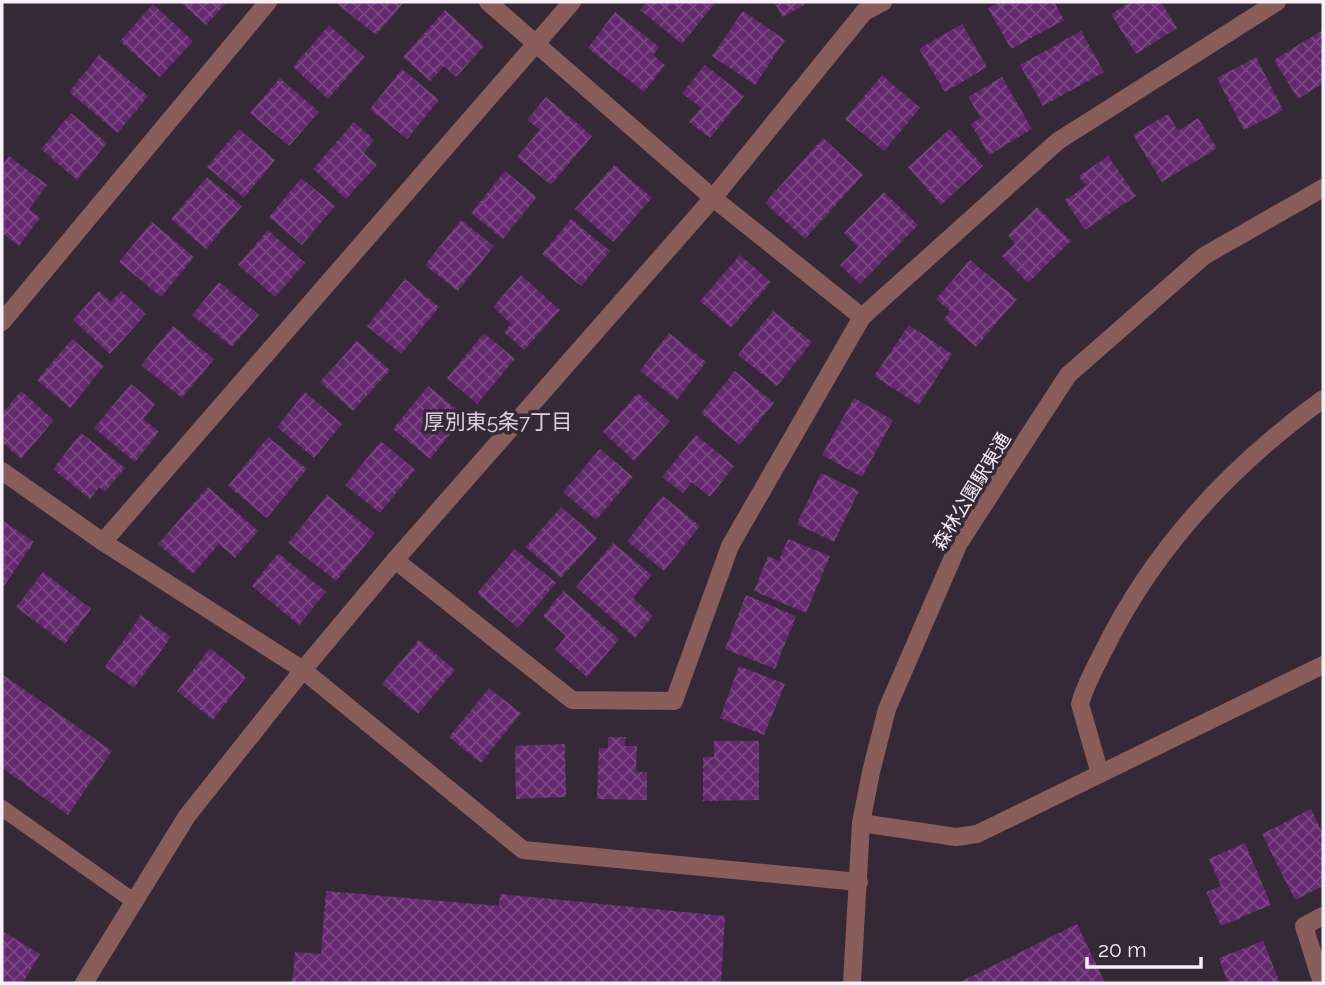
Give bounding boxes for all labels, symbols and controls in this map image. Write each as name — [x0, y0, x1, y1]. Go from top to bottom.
district label: 厚別東5条7丁目 — [424, 409, 572, 434]
street label: 森林公園駅東通 — [927, 428, 1015, 554]
scale bar — [1087, 926, 1201, 970]
text: 20 m — [1098, 937, 1146, 962]

